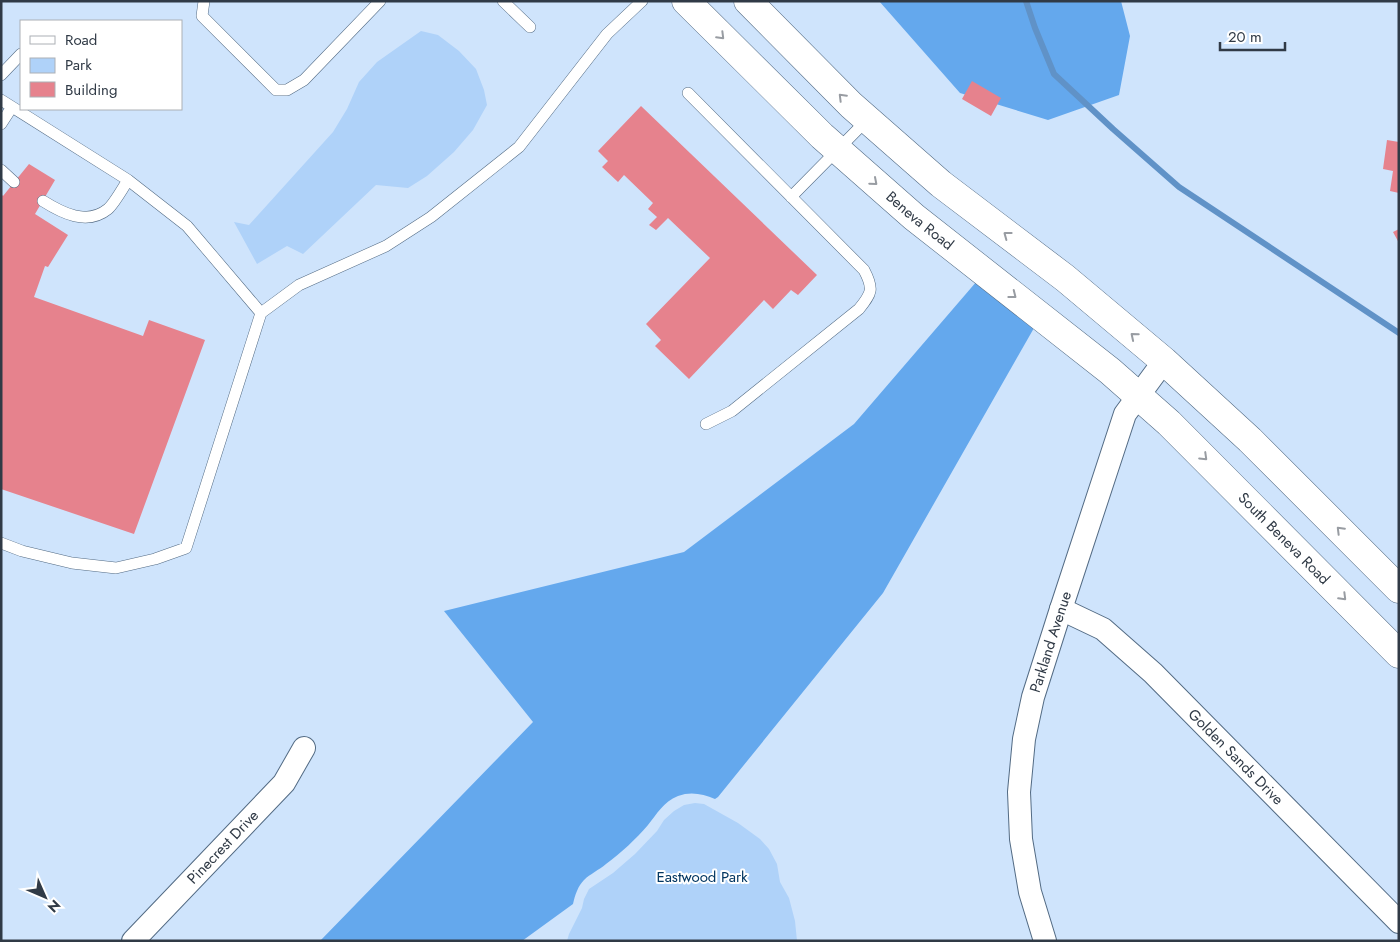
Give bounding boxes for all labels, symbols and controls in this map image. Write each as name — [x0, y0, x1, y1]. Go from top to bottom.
legend — [20, 20, 182, 110]
scale bar — [1220, 20, 1285, 52]
text: 20 m — [1228, 26, 1262, 48]
text: Road — [65, 29, 97, 51]
one-way arrow — [715, 30, 724, 39]
text: Park — [65, 54, 92, 76]
text: Building — [65, 79, 117, 101]
one-way arrow — [839, 94, 848, 103]
one-way arrow — [868, 176, 877, 184]
street label: Beneva Road — [881, 186, 958, 255]
one-way arrow — [1004, 232, 1013, 240]
one-way arrow — [1008, 290, 1017, 299]
one-way arrow — [1131, 333, 1140, 342]
one-way arrow — [1198, 451, 1207, 460]
street label: South Beneva Road — [1233, 487, 1335, 590]
one-way arrow — [1336, 527, 1345, 536]
street label: Parkland Avenue — [1024, 588, 1077, 695]
one-way arrow — [1337, 592, 1346, 601]
street label: Golden Sands Drive — [1183, 704, 1289, 810]
street label: Pinecrest Drive — [182, 805, 264, 889]
park label: Eastwood Park — [656, 866, 748, 888]
north arrow — [20, 872, 70, 922]
text: N — [43, 895, 65, 917]

